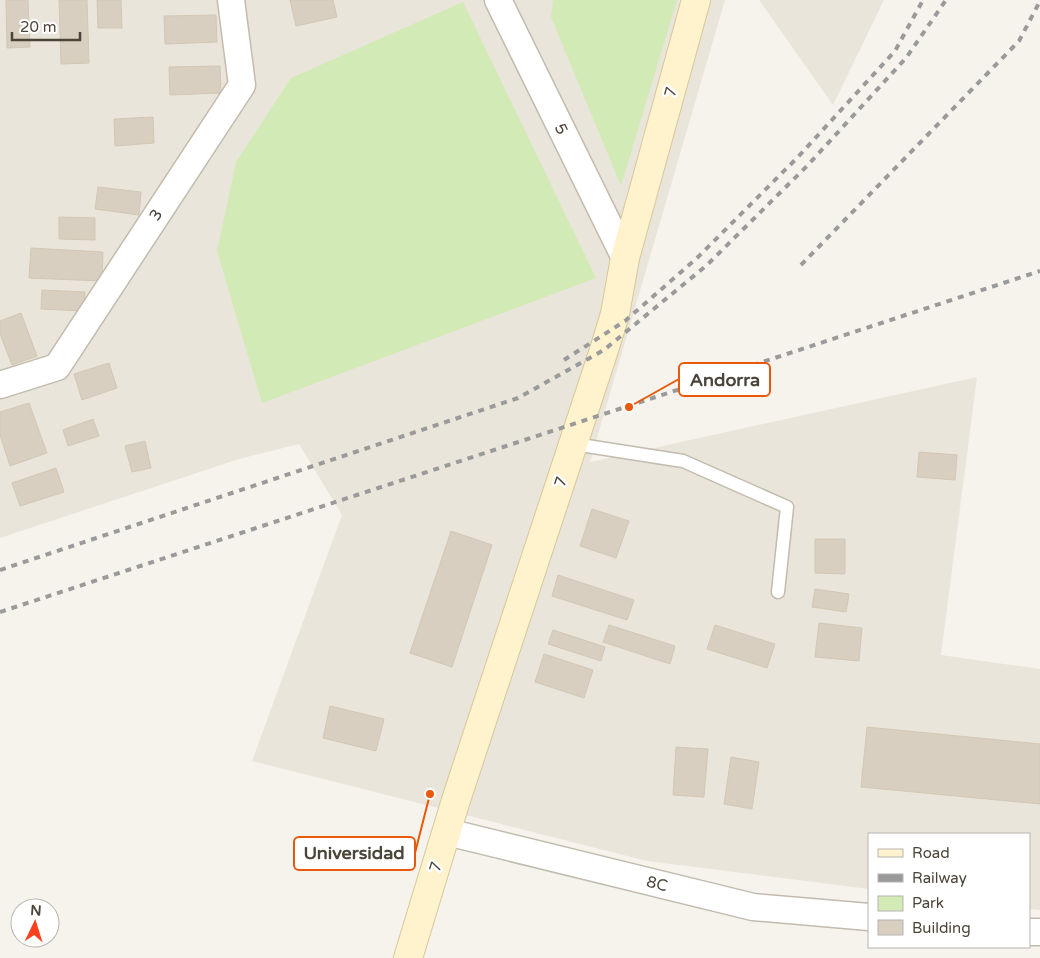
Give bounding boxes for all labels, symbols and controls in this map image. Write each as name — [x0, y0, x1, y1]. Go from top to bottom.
scale bar — [12, 10, 80, 42]
text: 20 m — [20, 18, 57, 36]
street label: 7 — [660, 85, 682, 99]
street label: 5 — [550, 120, 572, 138]
street label: 3 — [145, 205, 167, 225]
callout: Andorra — [679, 363, 770, 396]
text: Andorra — [690, 369, 760, 391]
street label: 7 — [550, 474, 572, 490]
legend — [868, 833, 1030, 948]
callout: Universidad — [294, 837, 415, 870]
text: Universidad — [303, 842, 405, 864]
text: Road — [912, 844, 950, 862]
street label: 7 — [425, 859, 447, 875]
text: Railway — [912, 869, 967, 887]
street label: 8C — [644, 872, 670, 896]
text: Park — [912, 894, 944, 912]
north arrow — [10, 898, 60, 948]
text: N — [30, 902, 42, 919]
text: Building — [912, 919, 971, 937]

